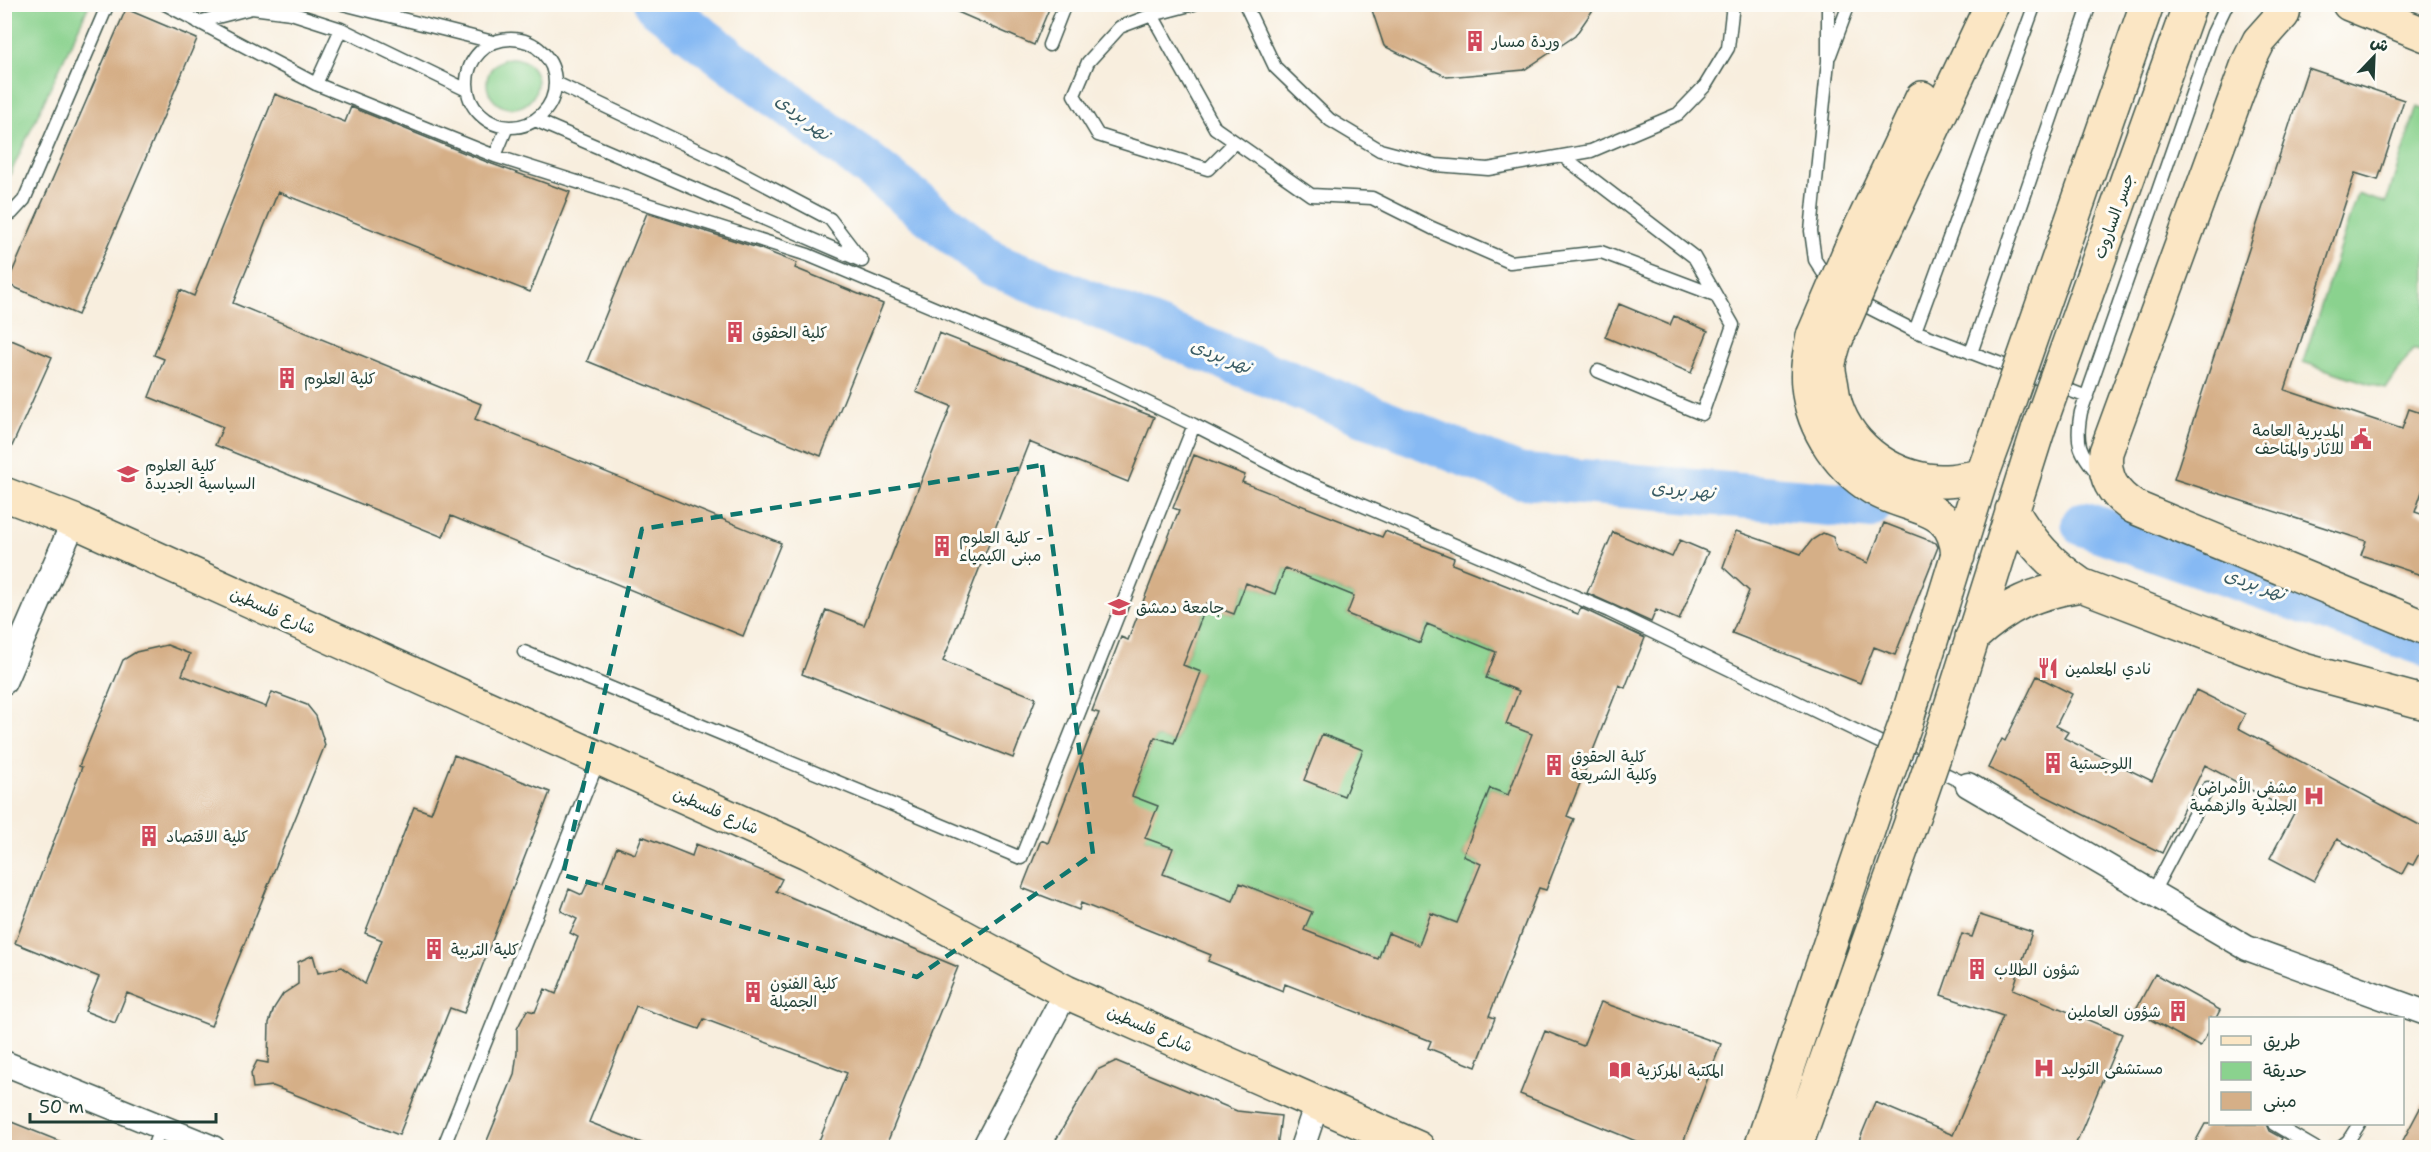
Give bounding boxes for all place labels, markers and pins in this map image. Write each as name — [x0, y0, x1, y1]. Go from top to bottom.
building icon: وردة مسار — [1463, 29, 1487, 53]
place label: وردة مسار — [1490, 31, 1560, 52]
building icon: كلية الحقوق — [723, 320, 747, 344]
place label: كلية الحقوق — [752, 322, 827, 343]
building icon: كلية العلوم — [275, 366, 299, 390]
place label: كلية العلوم — [304, 368, 376, 391]
place label: المديرية العامة للاثار والمتاحف — [2253, 420, 2344, 459]
public building icon: المديرية العامة للاثار والمتاحف — [2349, 427, 2373, 451]
place label: كلية العلوم السياسية الجديدة — [145, 455, 255, 494]
school or university icon: كلية العلوم السياسية الجديدة — [116, 462, 140, 486]
place label: كلية العلوم - مبنى الكيمياء — [959, 527, 1044, 566]
building icon: كلية العلوم - مبنى الكيمياء — [930, 534, 954, 558]
school or university icon: جامعة دمشق — [1107, 595, 1131, 619]
place label: جامعة دمشق — [1136, 597, 1224, 618]
restaurant icon: نادي المعلمين — [2036, 656, 2060, 680]
place label: نادي المعلمين — [2065, 658, 2151, 680]
place label: كلية الحقوق وكلية الشريعة — [1571, 746, 1657, 785]
building icon: اللوجستية — [2041, 751, 2065, 775]
building icon: كلية الحقوق وكلية الشريعة — [1542, 753, 1566, 777]
place label: اللوجستية — [2070, 753, 2132, 774]
place label: مشفى الأمراض الجلدية والزهمية — [2190, 777, 2297, 816]
hospital icon: مشفى الأمراض الجلدية والزهمية — [2302, 784, 2326, 808]
building icon: كلية الاقتصاد — [137, 824, 161, 848]
place label: كلية الاقتصاد — [166, 826, 249, 847]
building icon: كلية التربية — [422, 937, 446, 961]
place label: كلية التربية — [451, 939, 519, 960]
building icon: شؤون الطلاب — [1965, 957, 1989, 981]
place label: شؤون الطلاب — [1994, 959, 2080, 980]
place label: كلية الفنون الجميلة — [770, 973, 839, 1012]
building icon: كلية الفنون الجميلة — [741, 980, 765, 1004]
building icon: شؤون العاملين — [2166, 999, 2190, 1023]
place label: شؤون العاملين — [2067, 1001, 2161, 1022]
hospital icon: مستشفى التوليد — [2032, 1056, 2056, 1080]
library icon: المكتبة المركزية — [1608, 1058, 1632, 1082]
place label: مستشفى التوليد — [2061, 1058, 2163, 1079]
place label: المكتبة المركزية — [1637, 1060, 1724, 1081]

